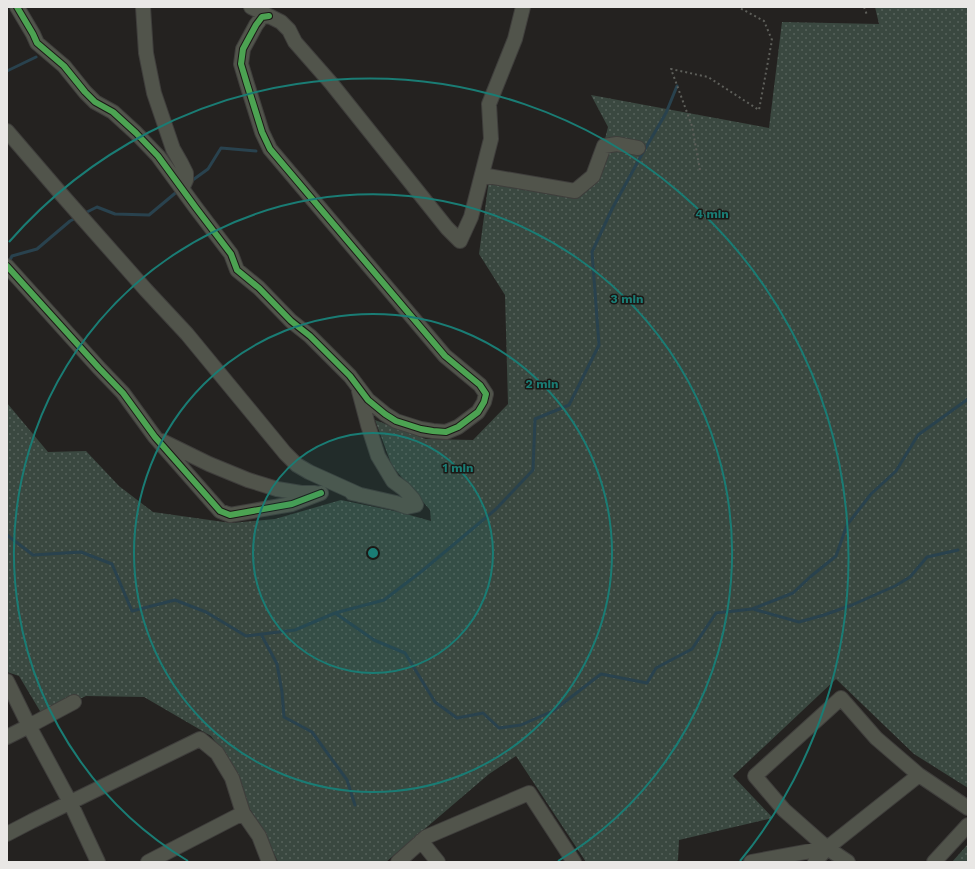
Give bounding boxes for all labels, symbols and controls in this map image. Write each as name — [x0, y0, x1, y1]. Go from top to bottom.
text: 4 min — [695, 207, 729, 221]
text: 3 min — [611, 292, 643, 306]
text: 2 min — [526, 377, 558, 391]
text: 1 min — [443, 461, 473, 475]
centre of rings — [366, 546, 380, 560]

